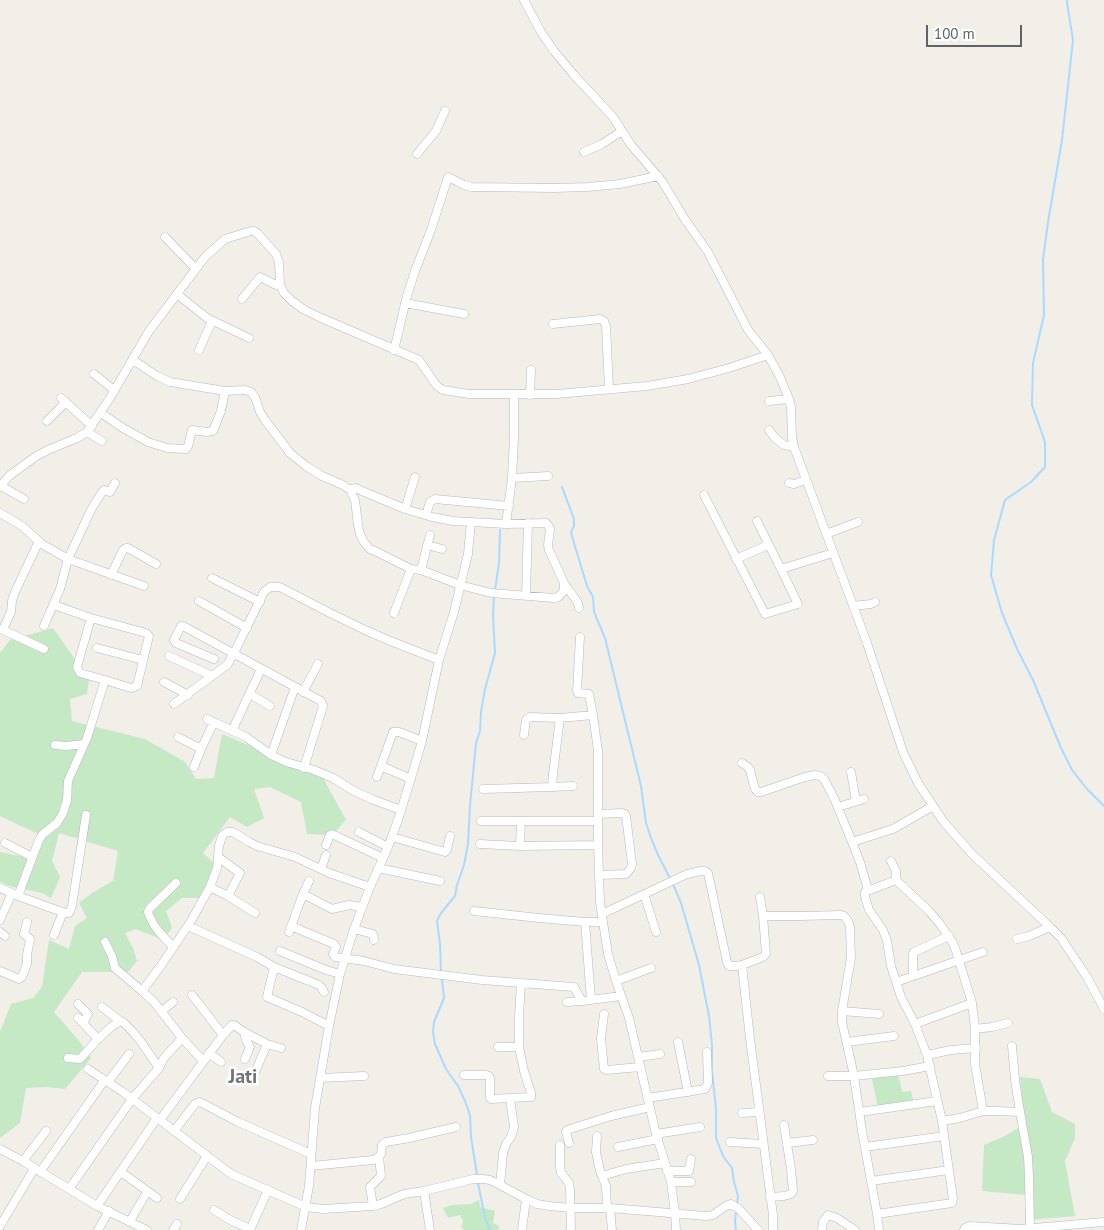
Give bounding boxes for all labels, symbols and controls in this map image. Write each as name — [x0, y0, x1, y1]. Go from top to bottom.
scale bar — [929, 15, 1025, 47]
text: 100 m — [934, 24, 975, 43]
district label: Jati — [229, 1065, 257, 1089]

